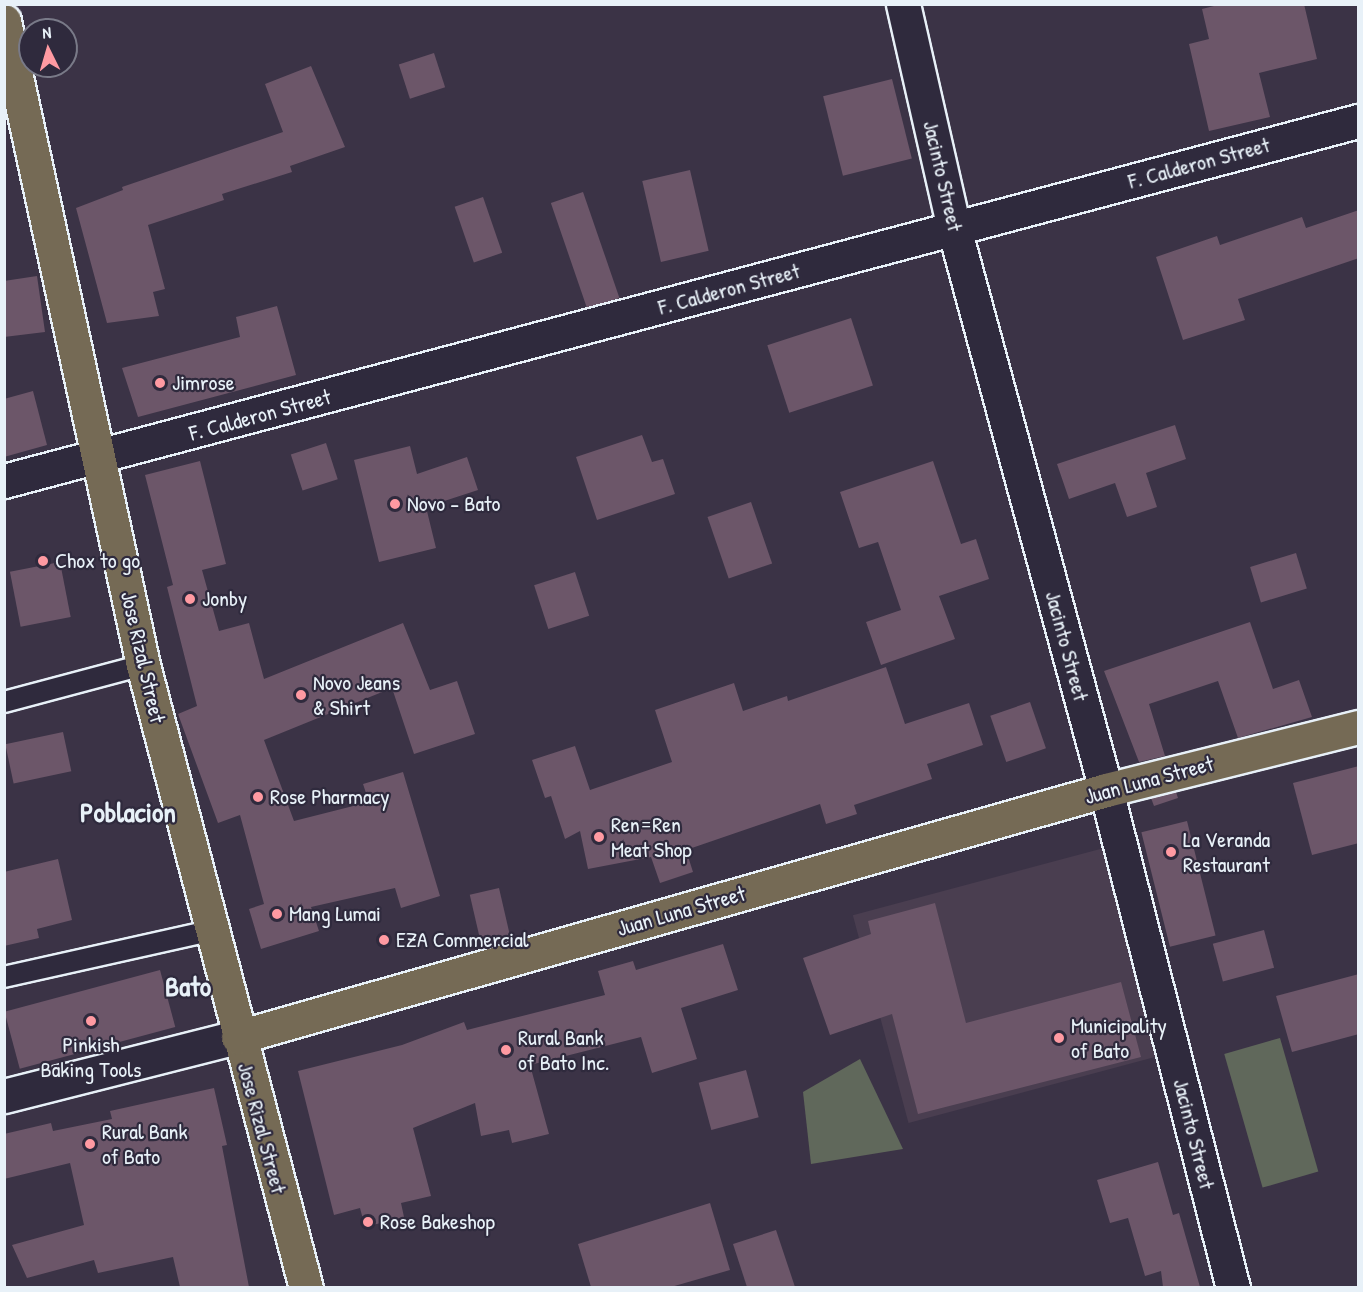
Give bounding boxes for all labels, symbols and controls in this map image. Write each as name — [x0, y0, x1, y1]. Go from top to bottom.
north arrow — [18, 18, 78, 78]
text: N — [41, 21, 52, 43]
street label: Jacinto Street — [917, 118, 969, 234]
street label: F. Calderon Street — [1125, 131, 1273, 195]
street label: F. Calderon Street — [655, 257, 803, 321]
place label: Jimrose — [172, 370, 235, 396]
marker: Jimrose — [153, 376, 167, 390]
street label: F. Calderon Street — [186, 383, 334, 447]
place label: Novo - Bato — [407, 491, 500, 517]
marker: Novo - Bato — [388, 497, 402, 511]
place label: Chox to go — [55, 548, 140, 574]
marker: Chox to go — [36, 554, 50, 568]
place label: Jonby — [202, 586, 247, 612]
street label: Jacinto Street — [1040, 588, 1094, 704]
street label: Jose Rizal Street — [115, 589, 171, 725]
marker: Jonby — [183, 592, 197, 606]
place label: Novo Jeans & Shirt — [313, 669, 400, 720]
marker: Novo Jeans & Shirt — [294, 688, 308, 702]
street label: Juan Luna Street — [1082, 750, 1216, 810]
place label: Rose Pharmacy — [270, 784, 389, 810]
marker: Rose Pharmacy — [251, 790, 265, 804]
district label: Poblacion — [80, 795, 176, 829]
place label: Ren=Ren Meat Shop — [611, 811, 692, 862]
place label: La Veranda Restaurant — [1183, 826, 1270, 878]
marker: Ren=Ren Meat Shop — [592, 830, 606, 844]
marker: La Veranda Restaurant — [1164, 845, 1178, 859]
street label: Juan Luna Street — [614, 880, 748, 942]
place label: Mang Lumai — [289, 901, 381, 927]
marker: Mang Lumai — [270, 907, 284, 921]
place label: EZA Commercial — [396, 927, 529, 953]
marker: EZA Commercial — [377, 933, 391, 947]
district label: Bato — [165, 969, 211, 1003]
place label: Municipality of Bato — [1071, 1012, 1167, 1064]
marker: Pinkish Baking Tools — [84, 1014, 98, 1028]
place label: Rural Bank of Bato Inc. — [518, 1024, 609, 1076]
place label: Pinkish Baking Tools — [41, 1031, 141, 1082]
marker: Municipality of Bato — [1052, 1031, 1066, 1045]
marker: Rural Bank of Bato Inc. — [499, 1043, 513, 1057]
street label: Jose Rizal Street — [232, 1060, 292, 1196]
street label: Jacinto Street — [1168, 1076, 1220, 1192]
place label: Rural Bank of Bato — [102, 1118, 188, 1170]
marker: Rural Bank of Bato — [83, 1137, 97, 1151]
place label: Rose Bakeshop — [380, 1209, 495, 1235]
marker: Rose Bakeshop — [361, 1215, 375, 1229]

